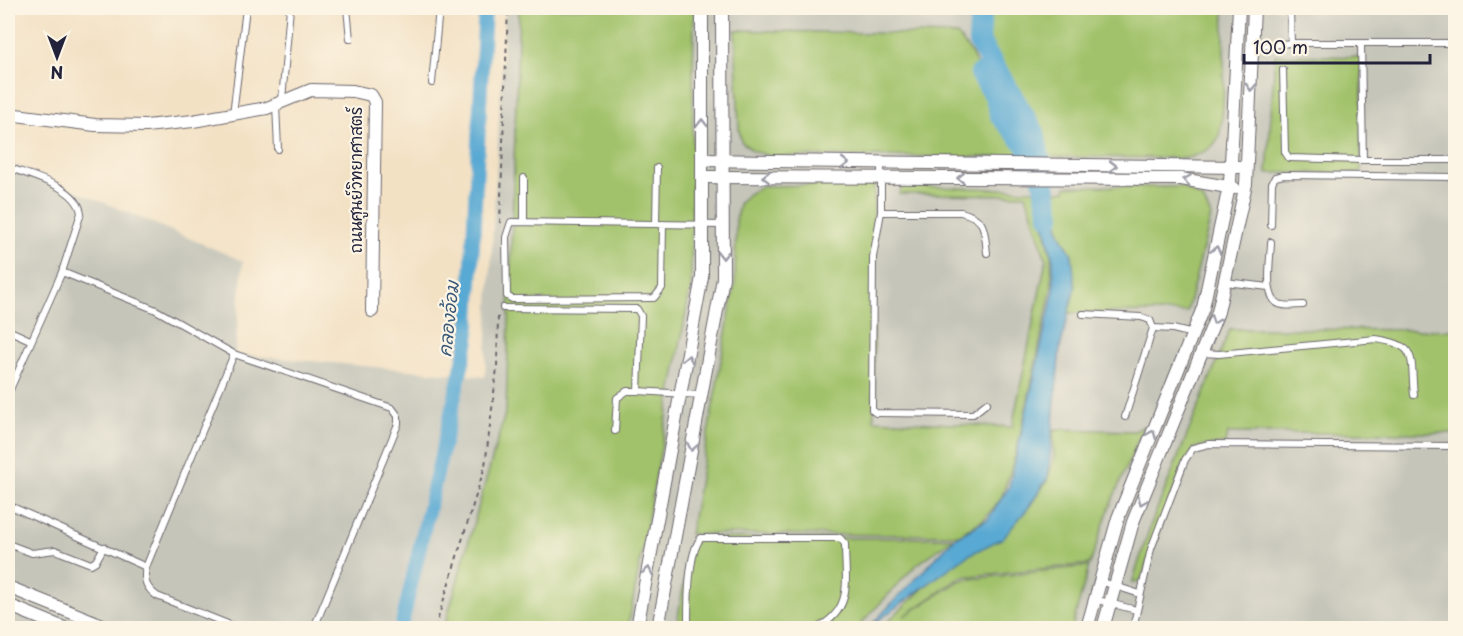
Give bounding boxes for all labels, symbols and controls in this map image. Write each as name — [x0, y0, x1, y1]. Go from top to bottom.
north arrow — [27, 27, 87, 87]
scale bar — [1244, 27, 1430, 65]
text: 100 m — [1253, 33, 1308, 60]
text: N — [51, 61, 63, 85]
one-way arrow — [1244, 82, 1257, 91]
street label: ถนนศูนย์วิทยาศาสตร์ — [343, 106, 369, 253]
one-way arrow — [696, 118, 708, 127]
one-way arrow — [840, 157, 849, 169]
one-way arrow — [1108, 160, 1117, 172]
one-way arrow — [761, 171, 770, 183]
one-way arrow — [956, 172, 965, 184]
one-way arrow — [1182, 175, 1191, 187]
one-way arrow — [1208, 246, 1221, 256]
one-way arrow — [717, 250, 729, 259]
water label: คลองอ้อม — [430, 278, 465, 358]
one-way arrow — [1210, 314, 1222, 325]
one-way arrow — [681, 354, 694, 364]
one-way arrow — [1145, 429, 1157, 440]
one-way arrow — [686, 442, 699, 452]
one-way arrow — [1137, 495, 1149, 506]
one-way arrow — [641, 566, 654, 576]

